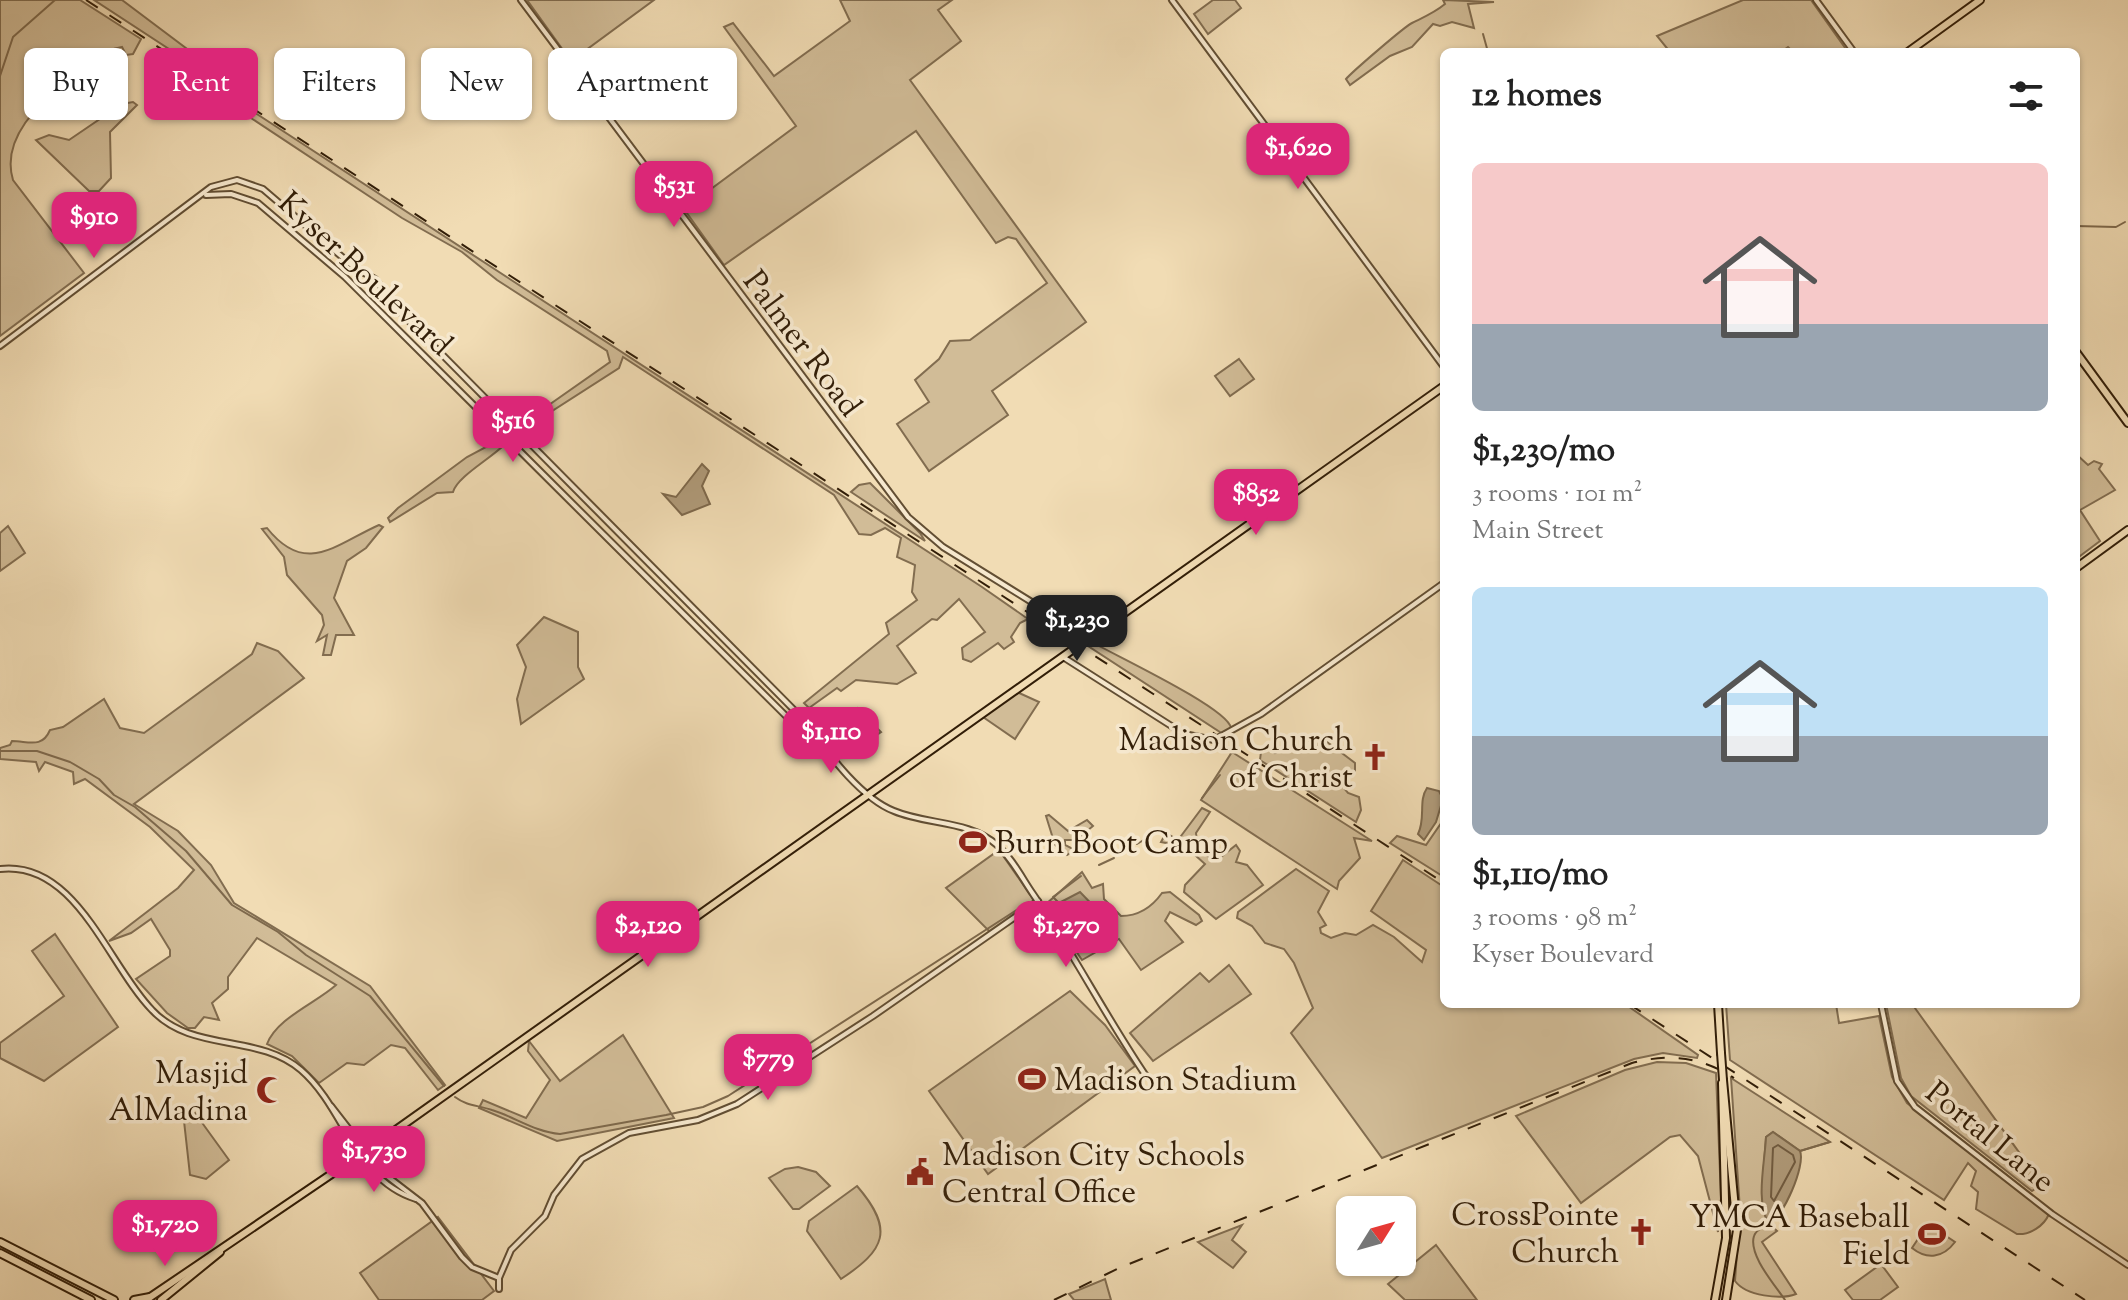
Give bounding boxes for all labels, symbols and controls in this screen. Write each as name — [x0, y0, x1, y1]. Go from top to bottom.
chip: Buy — [24, 48, 128, 120]
chip: Rent — [144, 48, 258, 120]
chip: Filters — [274, 48, 405, 120]
chip: New — [421, 48, 532, 120]
chip: Apartment — [548, 48, 737, 120]
text: 12 homes — [1472, 72, 1602, 121]
icon: filters — [2004, 74, 2048, 118]
pin: $1,620 — [1233, 123, 1363, 191]
text: $1,620 — [1264, 130, 1332, 167]
pin: $531 — [627, 161, 721, 229]
text: $531 — [653, 168, 695, 205]
street label: Kyser Boulevard — [266, 182, 462, 368]
pin: $910 — [47, 192, 141, 260]
text: $910 — [70, 199, 118, 236]
icon: home — [1688, 215, 1832, 359]
street label: Palmer Road — [730, 262, 871, 428]
pin: $516 — [466, 396, 560, 464]
text: $516 — [491, 403, 535, 440]
text: $1,230/mo — [1472, 427, 1615, 476]
pin: $852 — [1209, 469, 1303, 537]
text: $852 — [1232, 476, 1280, 513]
text: 3 rooms · 101 m² — [1472, 476, 1642, 513]
text: Main Street — [1472, 513, 1603, 550]
pin: $1,230 — [1012, 595, 1142, 663]
text: $1,230 — [1044, 602, 1110, 639]
icon: home — [1688, 639, 1832, 783]
pin: $1,110 — [766, 707, 896, 775]
text: $1,110 — [801, 714, 861, 751]
place label: Madison Church of Christ — [1119, 719, 1353, 802]
church icon: Madison Church of Christ — [1360, 742, 1390, 772]
place label: Burn Boot Camp — [995, 822, 1228, 868]
sports icon: Burn Boot Camp — [958, 827, 988, 857]
text: $1,110/mo — [1472, 851, 1608, 900]
text: 3 rooms · 98 m² — [1472, 900, 1637, 937]
pin: $2,120 — [583, 901, 713, 969]
pin: $1,270 — [1001, 901, 1131, 969]
text: $2,120 — [614, 908, 682, 945]
text: $1,270 — [1032, 908, 1100, 945]
text: Kyser Boulevard — [1472, 937, 1654, 974]
pin: $779 — [721, 1034, 815, 1102]
text: $779 — [742, 1041, 794, 1078]
place label: Masjid AlMadina — [109, 1052, 248, 1135]
place label: Madison Stadium — [1054, 1059, 1297, 1105]
sports icon: Madison Stadium — [1017, 1064, 1047, 1094]
street label: Portal Lane — [1914, 1072, 2064, 1205]
mosque icon: Masjid AlMadina — [255, 1075, 285, 1105]
pin: $1,730 — [309, 1126, 439, 1194]
text: $1,730 — [341, 1133, 407, 1170]
place label: Madison City Schools Central Office — [942, 1134, 1245, 1217]
public building icon: Madison City Schools Central Office — [905, 1157, 935, 1187]
place label: CrossPointe Church — [1451, 1194, 1619, 1277]
north arrow — [1336, 1196, 1416, 1276]
map controls — [1336, 1196, 1416, 1276]
place label: YMCA Baseball Field — [1689, 1196, 1910, 1279]
pin: $1,720 — [100, 1200, 230, 1268]
text: $1,720 — [131, 1207, 199, 1244]
church icon: CrossPointe Church — [1626, 1217, 1656, 1247]
sports icon: YMCA Baseball Field — [1917, 1219, 1947, 1249]

